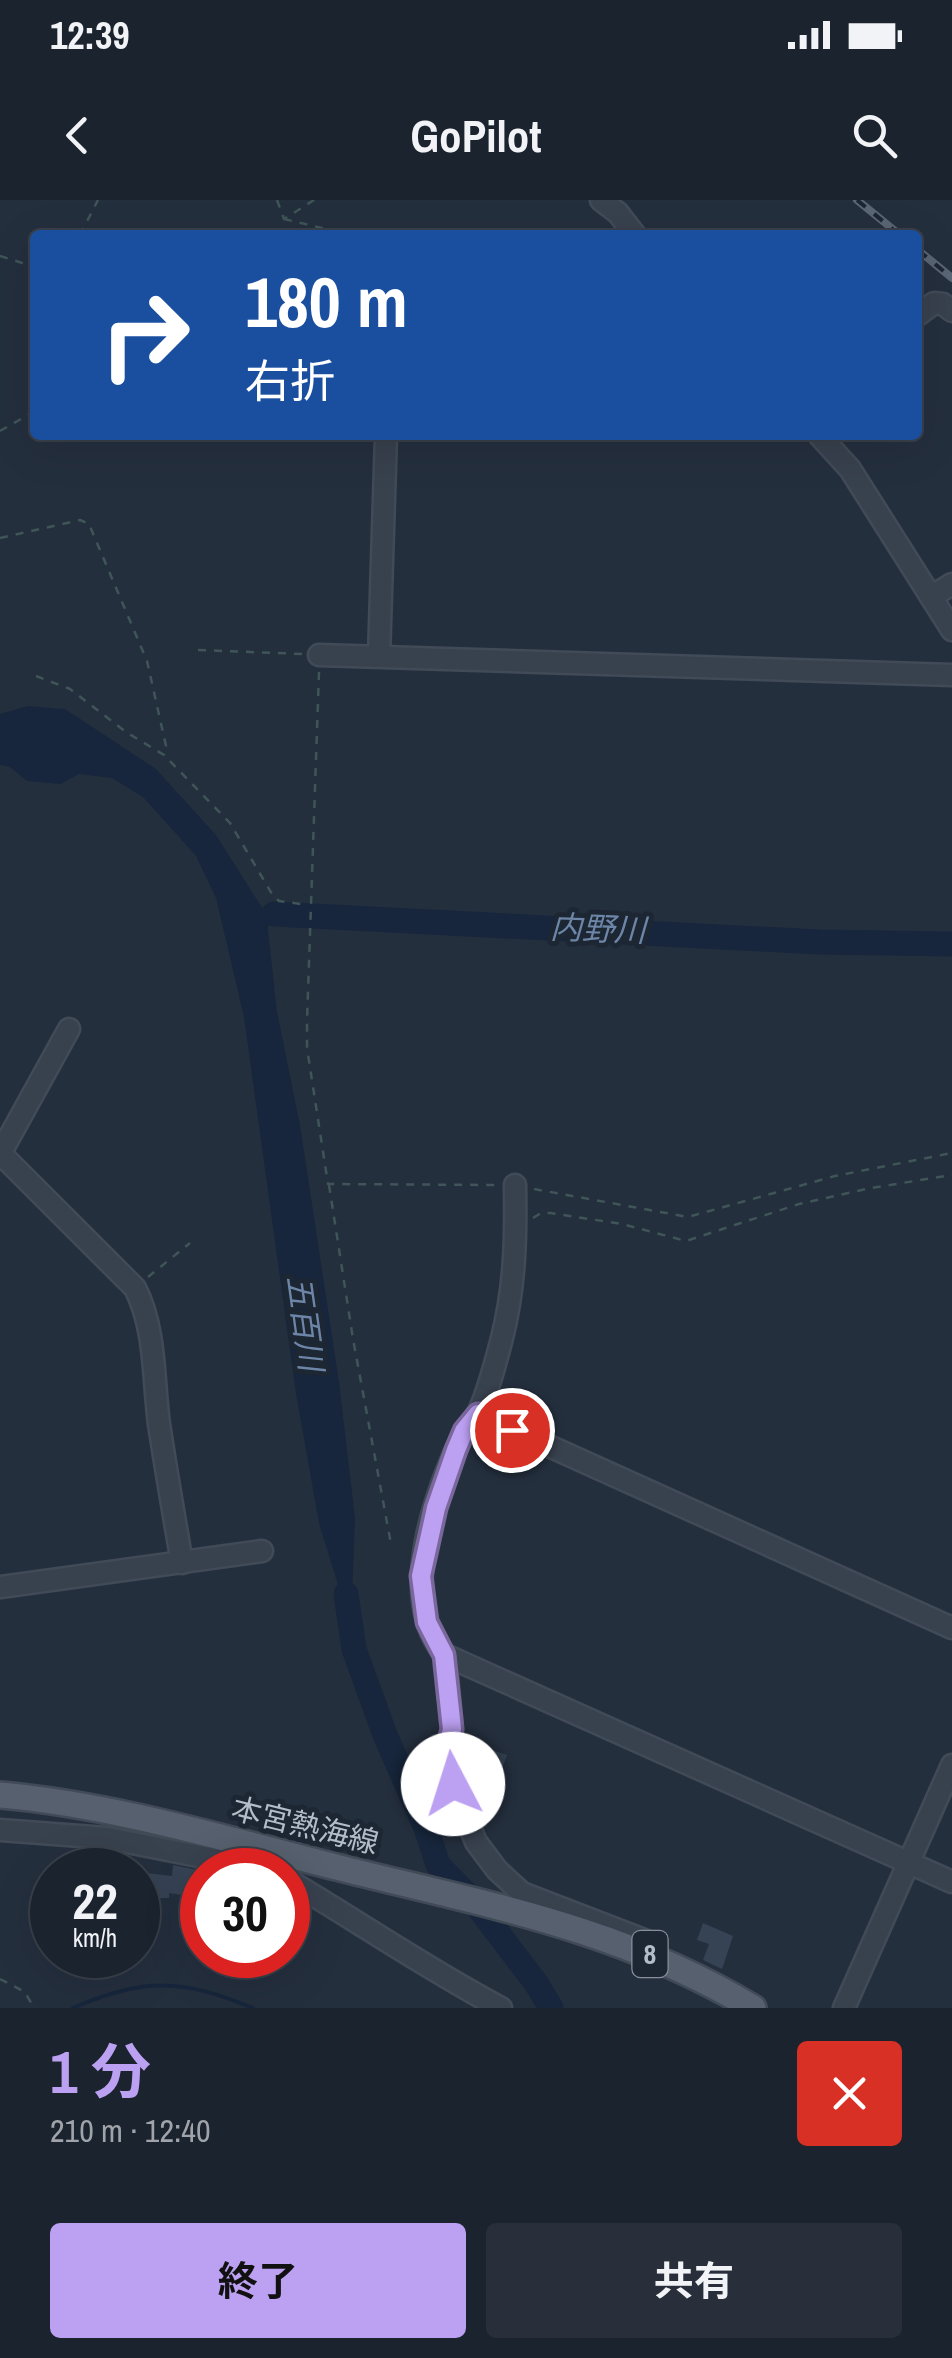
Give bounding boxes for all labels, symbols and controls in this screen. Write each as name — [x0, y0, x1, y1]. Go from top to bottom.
text: 12:39 — [50, 10, 130, 61]
text: GoPilot — [410, 105, 542, 166]
icon: back — [50, 108, 105, 163]
icon: search — [847, 108, 902, 163]
text: 180 m — [245, 255, 408, 349]
icon: right — [80, 270, 210, 400]
text: 右折 — [245, 350, 335, 411]
water label: 内野川 — [549, 905, 650, 952]
water label: 五百川 — [278, 1272, 334, 1376]
pin — [470, 1388, 555, 1473]
icon: arrive — [485, 1403, 540, 1458]
position arrow — [401, 1732, 505, 1836]
street label: 本宮熱海線 — [228, 1787, 383, 1863]
speed limit sign: 30 — [180, 1848, 310, 1978]
text: 22 — [72, 1867, 118, 1935]
text: km/h — [73, 1921, 117, 1955]
road number: 8 — [632, 1931, 668, 1977]
text: 1 分 — [50, 2031, 151, 2112]
button: close — [797, 2041, 902, 2146]
text: 210 m · 12:40 — [50, 2109, 210, 2152]
button: 終了 — [50, 2223, 466, 2338]
button: 共有 — [486, 2223, 902, 2338]

